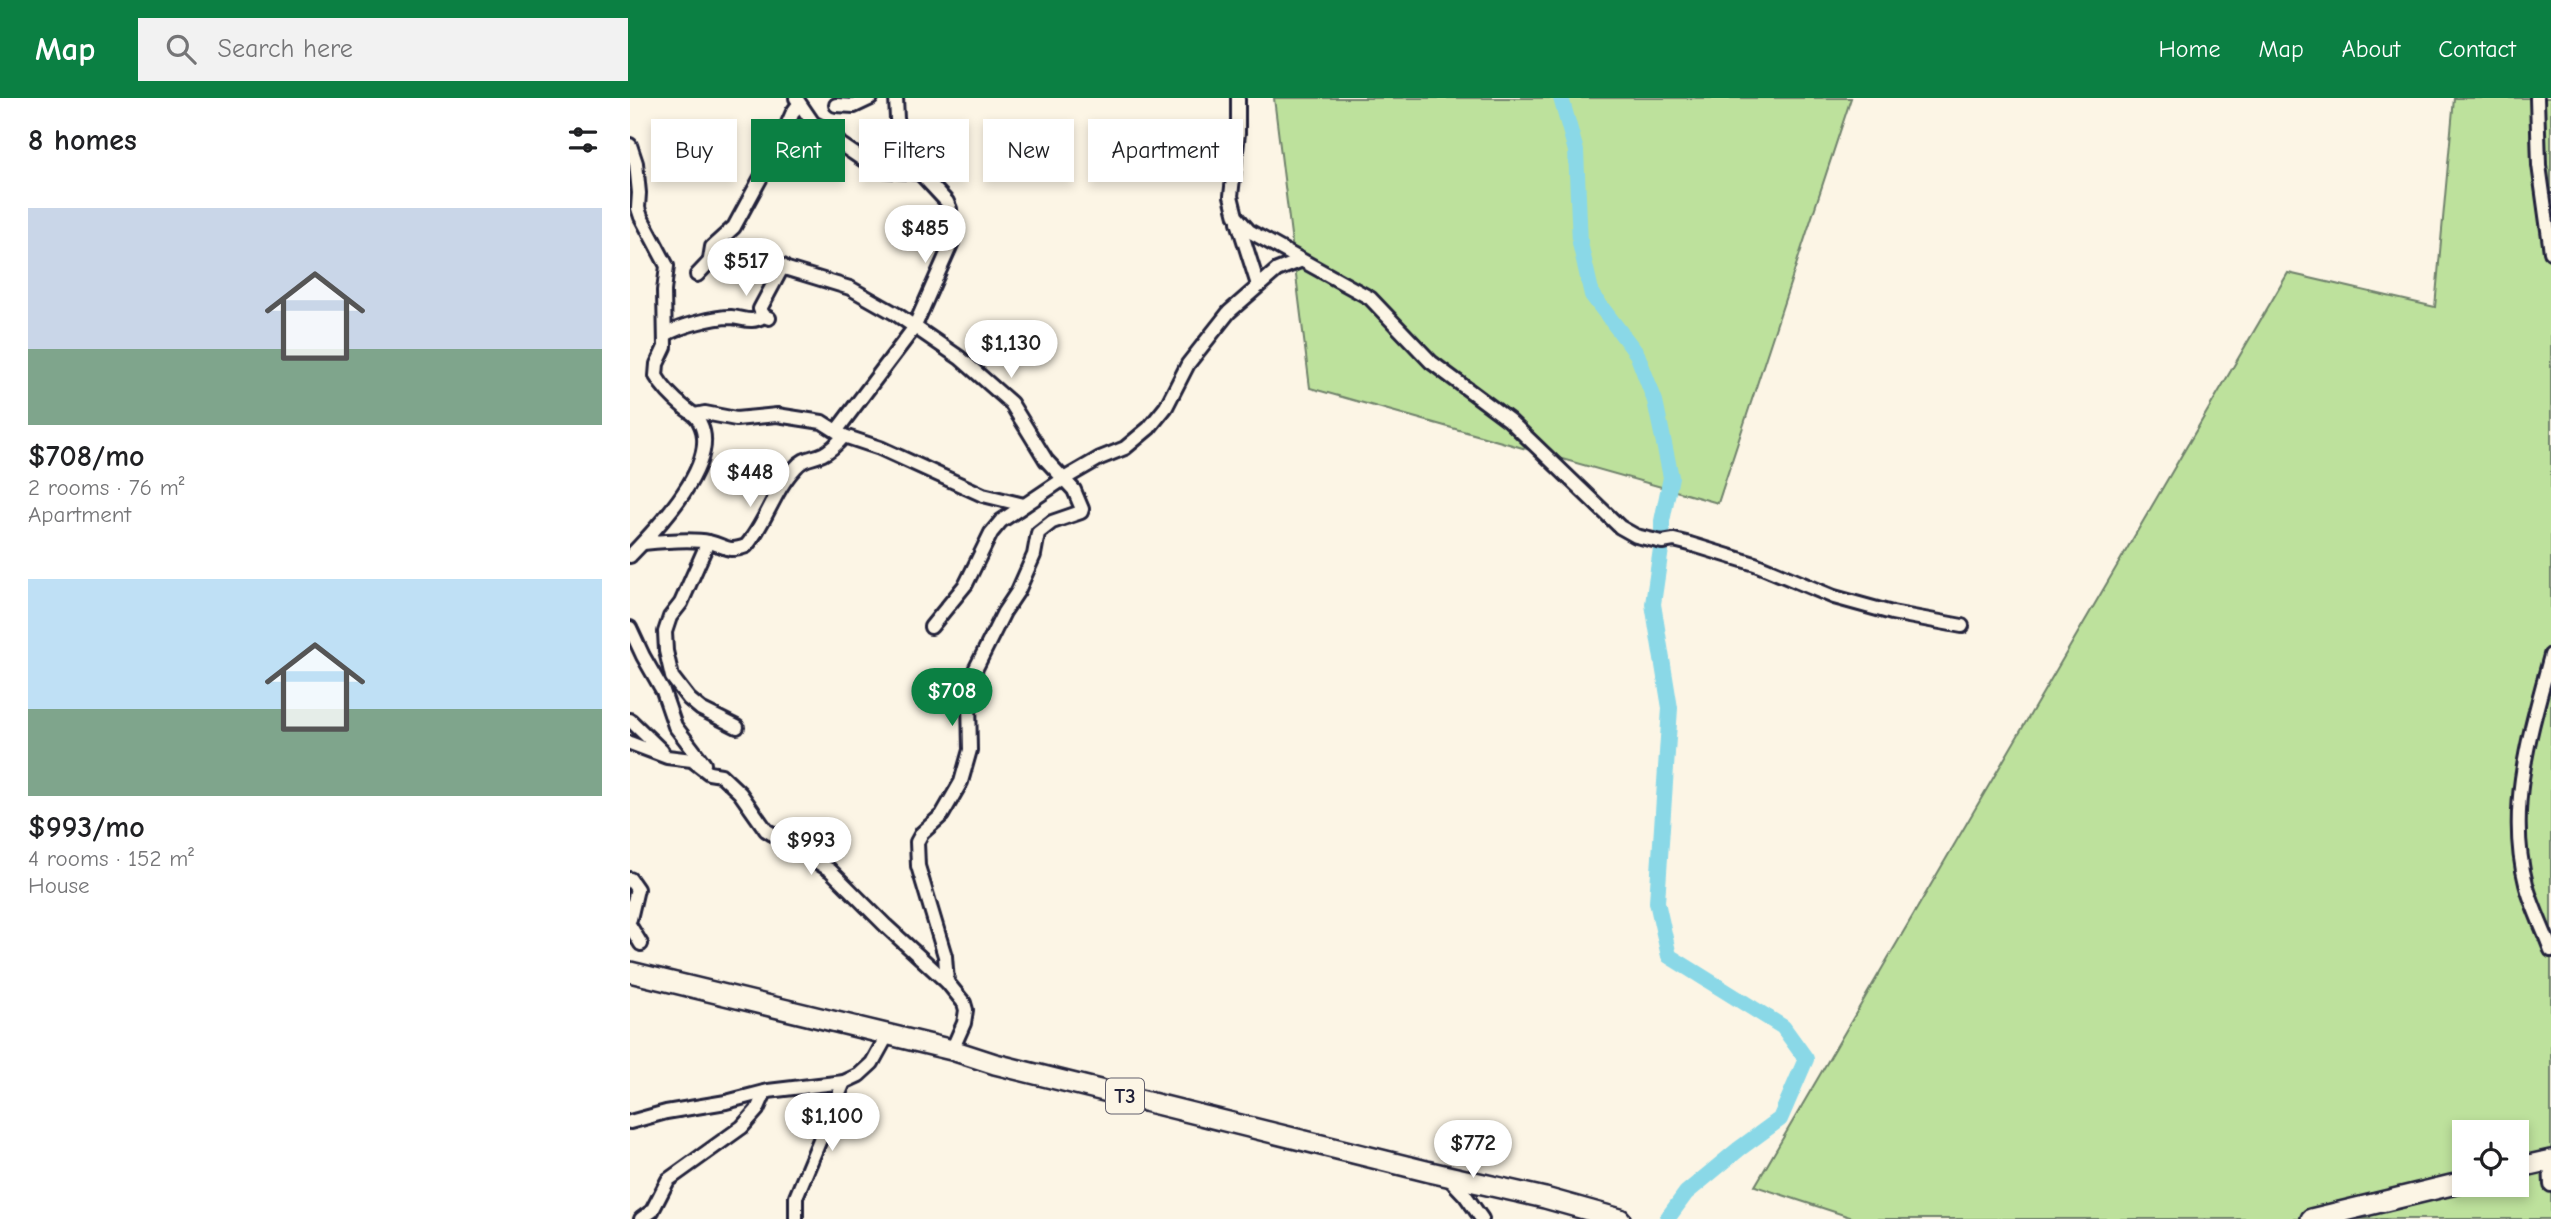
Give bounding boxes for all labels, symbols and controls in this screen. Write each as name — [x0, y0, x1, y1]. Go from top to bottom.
search box — [138, 18, 628, 81]
text: Map — [35, 30, 96, 68]
icon: search — [162, 30, 200, 68]
text: Search here — [218, 34, 353, 64]
text: Home — [2159, 35, 2220, 63]
text: Map — [2258, 35, 2304, 63]
text: About — [2342, 35, 2400, 63]
text: Contact — [2438, 35, 2516, 63]
chip: Buy — [651, 119, 737, 182]
chip: Rent — [751, 119, 845, 182]
chip: Filters — [859, 119, 969, 182]
chip: New — [983, 119, 1074, 182]
chip: Apartment — [1088, 119, 1243, 182]
icon: filters — [564, 121, 602, 159]
text: 8 homes — [28, 123, 137, 158]
pin: $485 — [884, 206, 966, 265]
text: $485 — [901, 214, 949, 241]
pin: $517 — [705, 238, 787, 298]
text: $517 — [723, 247, 769, 274]
icon: home — [252, 253, 378, 379]
pin: $1,130 — [954, 320, 1068, 380]
text: $1,130 — [981, 329, 1041, 356]
text: $708/mo — [28, 439, 145, 474]
pin: $448 — [709, 450, 791, 509]
text: $448 — [726, 458, 774, 485]
text: 2 rooms · 76 m² — [28, 474, 184, 501]
text: Apartment — [28, 501, 131, 528]
icon: home — [252, 624, 378, 750]
pin: $708 — [911, 668, 993, 728]
text: $708 — [927, 677, 977, 704]
text: $993/mo — [28, 810, 145, 845]
pin: $993 — [770, 818, 852, 877]
text: $993 — [786, 826, 836, 853]
text: 4 rooms · 152 m² — [28, 845, 194, 872]
text: House — [28, 872, 90, 899]
road number: T3 — [1106, 1079, 1144, 1114]
pin: $1,100 — [775, 1094, 889, 1153]
text: $1,100 — [801, 1102, 863, 1129]
map controls — [2452, 1120, 2529, 1197]
button: locate — [2452, 1120, 2529, 1197]
pin: $772 — [1432, 1121, 1514, 1180]
text: $772 — [1450, 1129, 1496, 1156]

